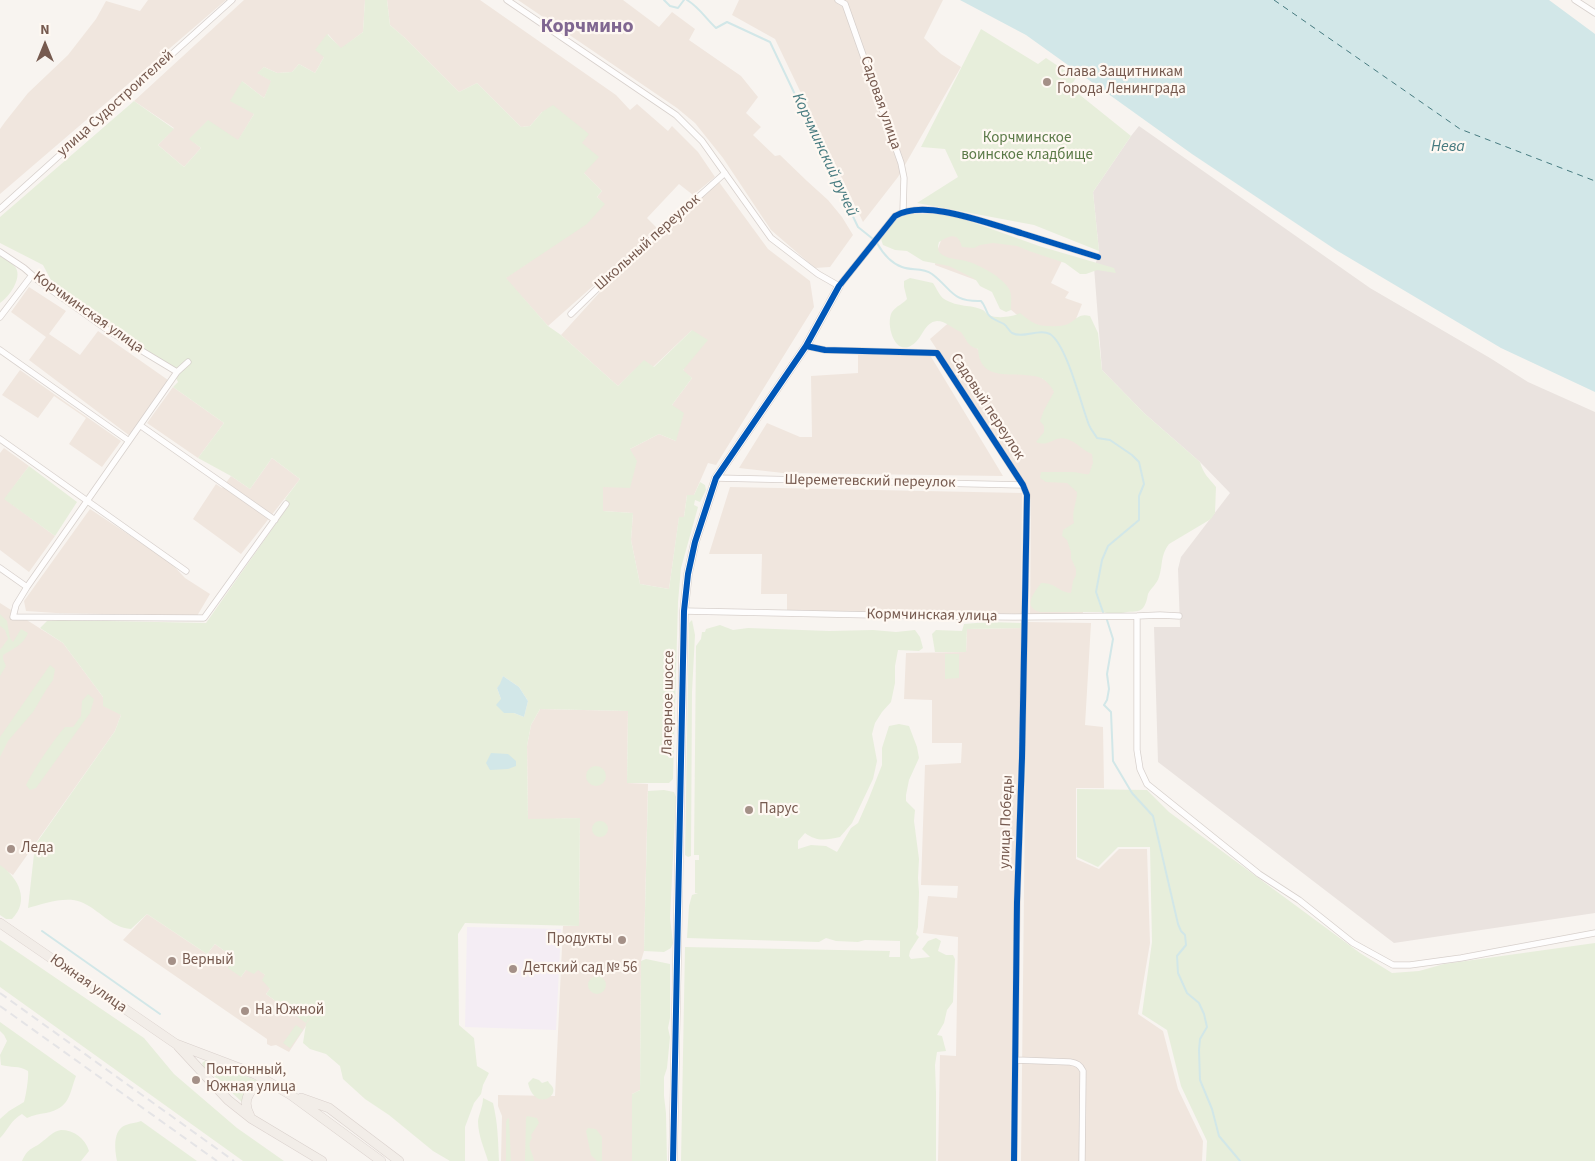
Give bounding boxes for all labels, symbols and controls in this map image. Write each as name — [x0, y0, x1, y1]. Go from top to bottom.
district label: Корчмино — [540, 16, 634, 40]
north arrow — [20, 20, 70, 70]
text: N — [40, 20, 50, 40]
street label: улица Судостроителей — [54, 47, 178, 161]
street label: Садовая улица — [856, 54, 904, 152]
place label: Слава Защитникам Города Ленинграда — [1057, 64, 1186, 99]
marker: Слава Защитникам Города Ленинграда — [1041, 76, 1053, 88]
water label: Корчминский ручей — [787, 90, 861, 220]
park label: Корчминское воинское кладбище — [961, 130, 1093, 165]
water label: Нева — [1431, 137, 1465, 157]
street label: Школьный переулок — [592, 191, 704, 295]
street label: Корчминская улица — [29, 268, 147, 358]
street label: Садовый переулок — [946, 350, 1028, 464]
street label: Шереметевский переулок — [784, 472, 956, 492]
street label: Кормчинская улица — [866, 606, 998, 626]
street label: Лагерное шоссе — [659, 650, 679, 756]
street label: улица Победы — [996, 775, 1018, 869]
place label: Парус — [759, 801, 798, 819]
marker: Парус — [743, 804, 755, 816]
place label: Леда — [21, 840, 54, 858]
marker: Леда — [5, 843, 17, 855]
place label: Продукты — [547, 931, 612, 949]
marker: Продукты — [616, 934, 628, 946]
street label: Южная улица — [46, 951, 130, 1017]
place label: Верный — [182, 952, 234, 970]
marker: Верный — [166, 955, 178, 967]
place label: Детский сад № 56 — [523, 960, 637, 978]
marker: Детский сад № 56 — [507, 963, 519, 975]
place label: На Южной — [255, 1002, 324, 1020]
marker: На Южной — [239, 1005, 251, 1017]
place label: Понтонный, Южная улица — [206, 1062, 296, 1097]
marker: Понтонный, Южная улица — [190, 1074, 202, 1086]

